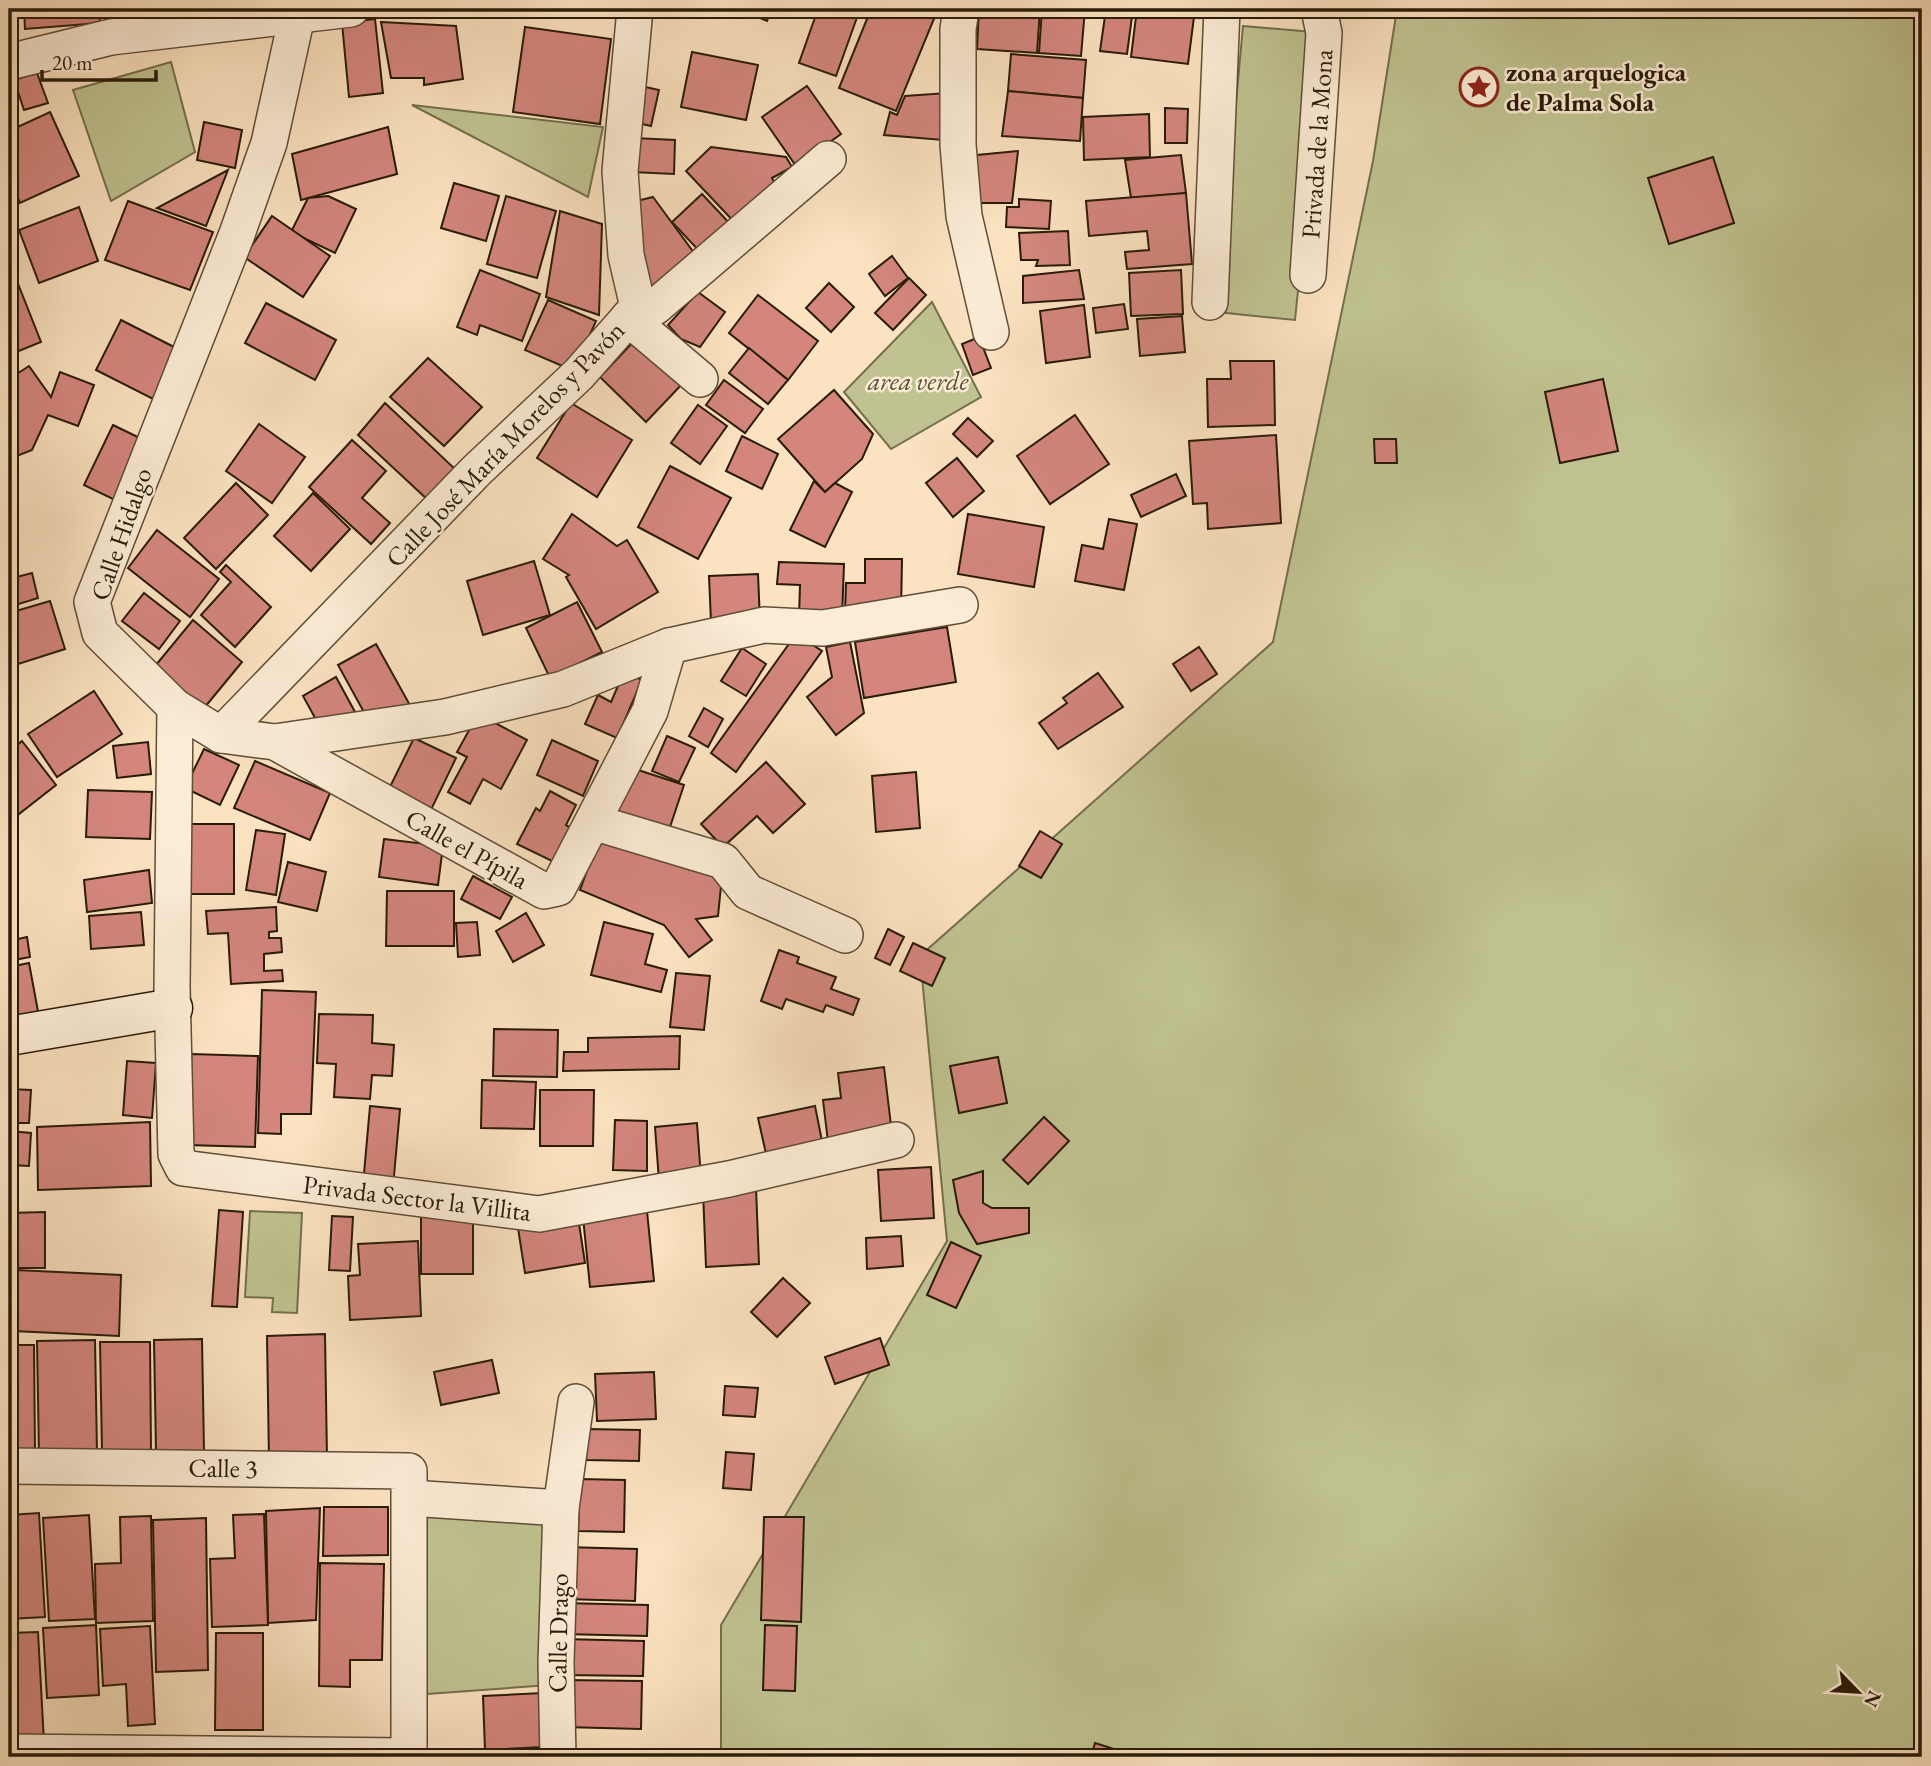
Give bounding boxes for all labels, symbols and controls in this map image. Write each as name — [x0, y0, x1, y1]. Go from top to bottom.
scale bar — [42, 38, 156, 82]
street label: Privada de la Mona — [1293, 48, 1341, 240]
text: 20 m — [52, 49, 93, 76]
place label: zona arquelogica de Palma Sola — [1506, 55, 1687, 119]
place icon: zona arquelogica de Palma Sola — [1458, 66, 1500, 108]
street label: Calle José María Morelos y Pavón — [378, 313, 632, 575]
park label: area verde — [867, 364, 969, 398]
street label: Calle Hidalgo — [82, 463, 160, 605]
street label: Calle el Pípila — [400, 801, 535, 897]
street label: Privada Sector la Villita — [301, 1167, 534, 1229]
street label: Calle 3 — [188, 1450, 258, 1486]
street label: Calle Drago — [540, 1573, 576, 1693]
north arrow — [1822, 1658, 1892, 1728]
text: N — [1858, 1687, 1888, 1712]

